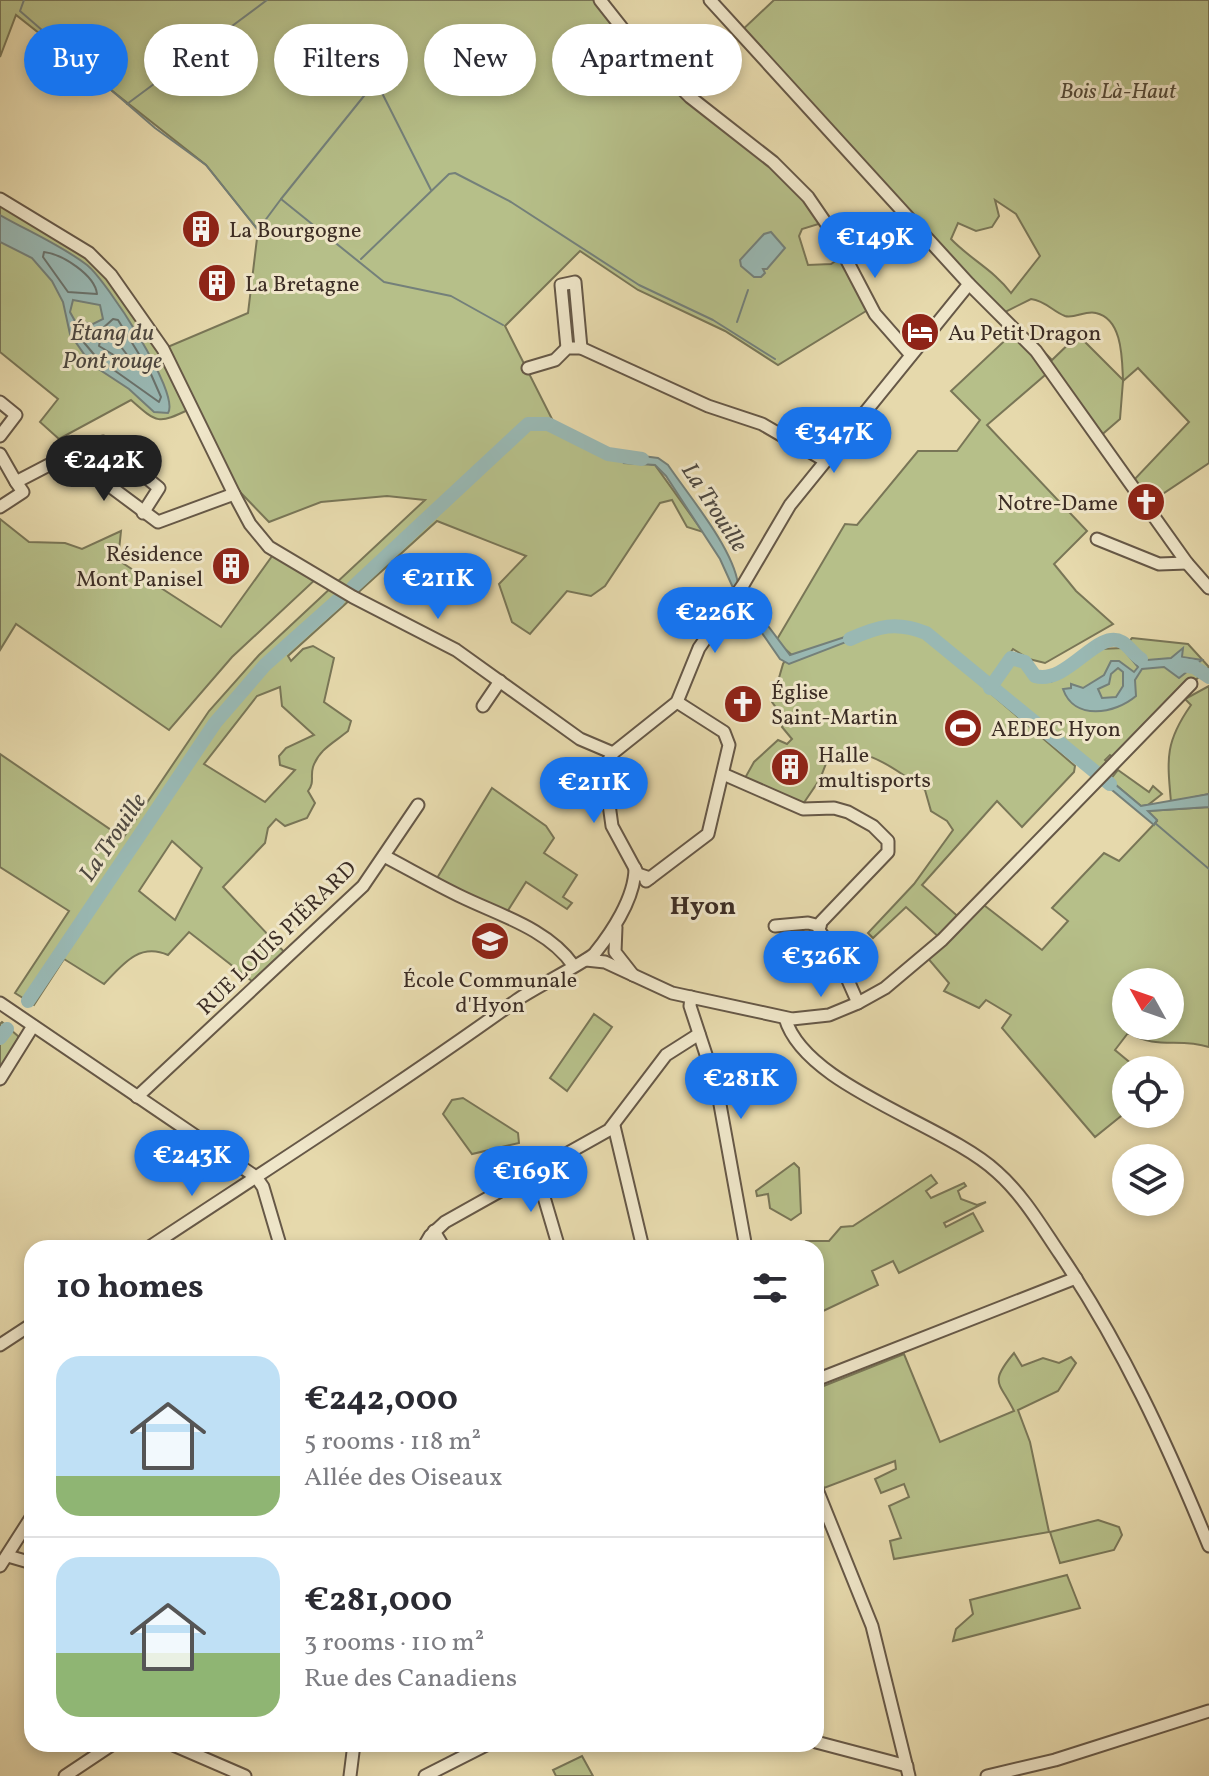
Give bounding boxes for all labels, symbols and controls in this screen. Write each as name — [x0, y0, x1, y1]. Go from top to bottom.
chip: Buy — [24, 24, 128, 96]
chip: Rent — [144, 24, 258, 96]
chip: Filters — [274, 24, 408, 96]
chip: New — [424, 24, 536, 96]
chip: Apartment — [552, 24, 742, 96]
park label: Bois Là-Haut — [1060, 77, 1177, 108]
building icon: La Bourgogne — [180, 208, 222, 250]
pin: €149K — [819, 212, 931, 280]
place label: La Bourgogne — [229, 216, 361, 247]
text: €149K — [836, 220, 914, 256]
building icon: La Bretagne — [196, 262, 238, 304]
place label: La Bretagne — [245, 270, 360, 301]
hotel icon: Au Petit Dragon — [899, 311, 941, 353]
water label: Étang du Pont rouge — [62, 317, 162, 379]
place label: Au Petit Dragon — [948, 319, 1101, 350]
pin: €347K — [778, 407, 890, 475]
text: €347K — [794, 415, 874, 451]
pin: €242K — [48, 435, 160, 503]
text: €242K — [64, 443, 144, 479]
water label: La Trouille — [672, 457, 755, 560]
church icon: Notre-Dame — [1125, 481, 1167, 523]
place label: Notre-Dame — [997, 489, 1118, 520]
place label: Résidence Mont Panisel — [76, 540, 203, 596]
building icon: Résidence Mont Panisel — [210, 545, 252, 587]
pin: €211K — [382, 553, 494, 621]
text: €211K — [402, 561, 474, 597]
pin: €226K — [659, 587, 771, 655]
text: €226K — [675, 595, 755, 631]
place label: Église Saint-Martin — [771, 678, 898, 734]
church icon: Église Saint-Martin — [722, 683, 764, 725]
sports icon: AEDEC Hyon — [942, 707, 984, 749]
place label: AEDEC Hyon — [991, 715, 1121, 746]
place label: Halle multisports — [818, 741, 931, 797]
building icon: Halle multisports — [769, 746, 811, 788]
pin: €211K — [538, 757, 650, 825]
text: €211K — [558, 765, 630, 801]
water label: La Trouille — [72, 787, 156, 889]
street label: RUE LOUIS PIÉRARD — [191, 855, 364, 1023]
district label: Hyon — [670, 889, 736, 925]
school or university icon: École Communale d'Hyon — [469, 920, 511, 962]
pin: €326K — [765, 931, 877, 999]
text: €326K — [781, 939, 861, 975]
place label: École Communale d'Hyon — [403, 966, 577, 1022]
north arrow — [1112, 968, 1184, 1040]
map controls — [1112, 968, 1184, 1216]
pin: €281K — [685, 1053, 797, 1121]
button: locate — [1112, 1056, 1184, 1128]
text: €281K — [703, 1061, 779, 1097]
pin: €243K — [136, 1130, 248, 1198]
text: €243K — [152, 1138, 232, 1174]
button: layers — [1112, 1144, 1184, 1216]
pin: €169K — [475, 1146, 587, 1214]
text: €169K — [492, 1154, 570, 1190]
text: 10 homes — [56, 1265, 204, 1312]
icon: filters — [748, 1266, 792, 1310]
text: €242,000 — [304, 1377, 458, 1424]
icon: home — [120, 1388, 216, 1484]
text: 5 rooms · 118 m² — [304, 1424, 481, 1460]
text: Allée des Oiseaux — [304, 1460, 502, 1496]
text: €281,000 — [304, 1578, 452, 1625]
icon: home — [120, 1589, 216, 1685]
text: 3 rooms · 110 m² — [304, 1625, 484, 1661]
text: Rue des Canadiens — [304, 1661, 517, 1697]

